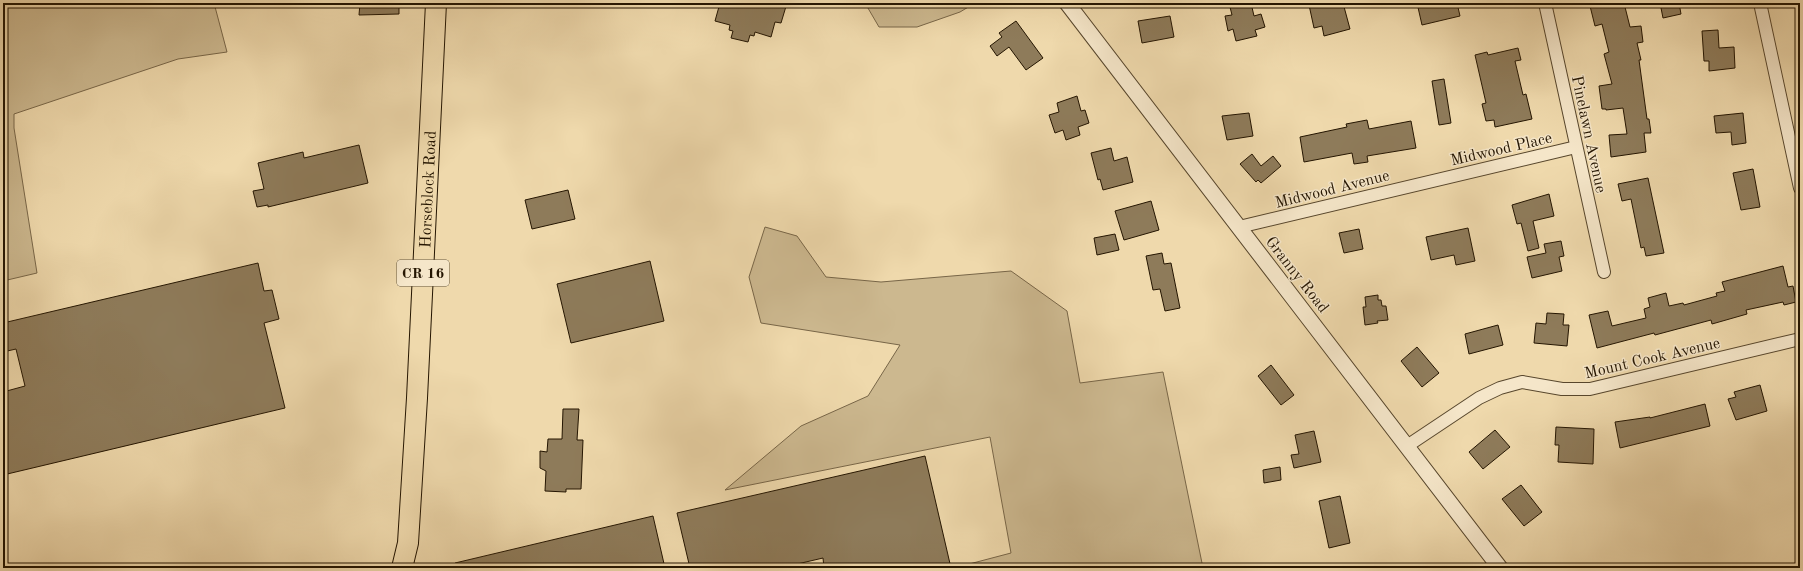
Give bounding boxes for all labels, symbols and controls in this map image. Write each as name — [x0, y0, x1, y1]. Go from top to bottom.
street label: Pinelawn Avenue — [1568, 74, 1608, 194]
street label: Horseblock Road — [418, 130, 440, 248]
street label: Midwood Place — [1449, 130, 1554, 169]
street label: Midwood Avenue — [1274, 168, 1391, 212]
street label: Granny Road — [1262, 234, 1331, 316]
road number: CR 16 — [397, 260, 449, 286]
street label: Mount Cook Avenue — [1583, 336, 1722, 382]

